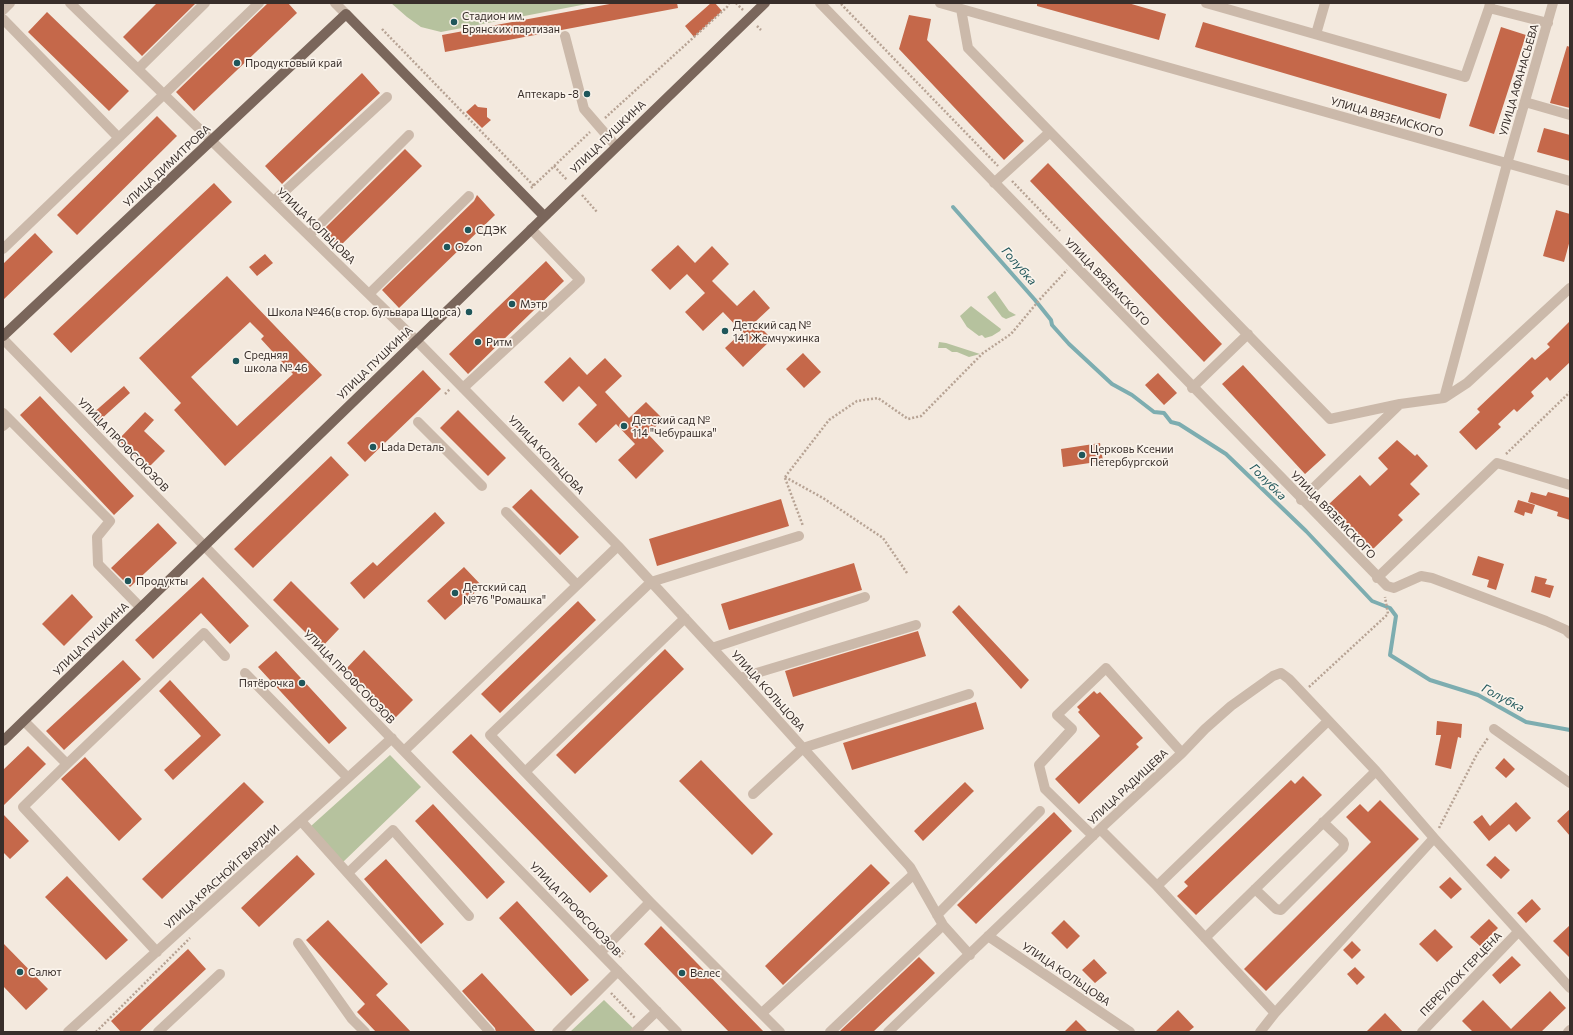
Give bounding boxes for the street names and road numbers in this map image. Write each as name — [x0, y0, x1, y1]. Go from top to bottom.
street label: УЛИЦА АФАНАСЬЕВА — [1497, 22, 1541, 138]
street label: УЛИЦА ВЯЗЕМСКОГО — [1329, 95, 1445, 139]
street label: УЛИЦА ПУШКИНА — [568, 98, 648, 176]
street label: УЛИЦА ДИМИТРОВА — [121, 122, 213, 210]
street label: УЛИЦА КОЛЬЦОВА — [274, 185, 358, 267]
street label: УЛИЦА ВЯЗЕМСКОГО — [1062, 235, 1152, 329]
street label: УЛИЦА ПУШКИНА — [335, 324, 415, 402]
street label: УЛИЦА ПРОФСОЮЗОВ — [75, 395, 171, 495]
street label: УЛИЦА КОЛЬЦОВА — [505, 413, 587, 497]
street label: УЛИЦА ВЯЗЕМСКОГО — [1288, 468, 1378, 562]
street label: УЛИЦА ПУШКИНА — [51, 600, 131, 678]
street label: УЛИЦА ПРОФСОЮЗОВ — [301, 627, 397, 727]
street label: УЛИЦА КОЛЬЦОВА — [728, 648, 808, 734]
street label: УЛИЦА РАДИЩЕВА — [1085, 746, 1171, 828]
street label: УЛИЦА КРАСНОЙ ГВАРДИИ — [162, 822, 282, 932]
street label: УЛИЦА ПРОФСОЮЗОВ — [527, 859, 623, 959]
street label: ПЕРЕУЛОК ГЕРЦЕНА — [1417, 929, 1505, 1019]
street label: УЛИЦА КОЛЬЦОВА — [1019, 939, 1113, 1009]

